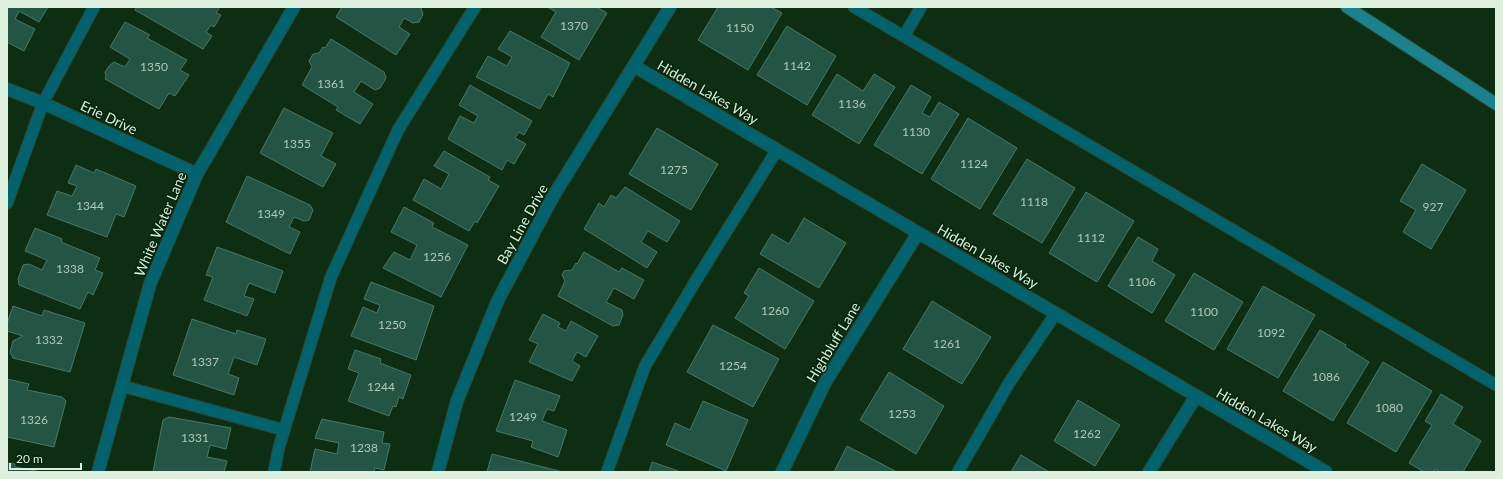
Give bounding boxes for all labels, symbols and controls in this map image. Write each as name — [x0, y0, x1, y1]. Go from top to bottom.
house number: 1370 — [560, 18, 588, 33]
house number: 1150 — [726, 20, 754, 35]
street label: Hidden Lakes Way — [654, 56, 762, 128]
house number: 1142 — [783, 58, 811, 73]
house number: 1350 — [140, 59, 168, 74]
house number: 1361 — [317, 76, 345, 91]
street label: Erie Drive — [78, 96, 140, 138]
house number: 1136 — [838, 96, 866, 111]
house number: 1130 — [902, 124, 930, 139]
house number: 1355 — [283, 136, 311, 151]
house number: 1124 — [960, 156, 988, 171]
house number: 1275 — [660, 162, 688, 177]
street label: White Water Lane — [130, 169, 190, 279]
street label: Bay Line Drive — [493, 181, 551, 267]
house number: 1118 — [1020, 194, 1048, 209]
house number: 1344 — [76, 198, 104, 213]
house number: 927 — [1423, 199, 1443, 214]
house number: 1349 — [257, 206, 285, 221]
street label: Hidden Lakes Way — [934, 220, 1042, 292]
house number: 1112 — [1077, 230, 1105, 245]
house number: 1256 — [423, 249, 451, 264]
house number: 1338 — [56, 261, 84, 276]
house number: 1106 — [1128, 274, 1156, 289]
street label: Highbluff Lane — [803, 299, 863, 385]
house number: 1260 — [761, 303, 789, 318]
house number: 1100 — [1190, 304, 1218, 319]
house number: 1250 — [378, 317, 406, 332]
house number: 1092 — [1257, 325, 1285, 340]
house number: 1332 — [35, 332, 63, 347]
house number: 1261 — [933, 336, 961, 351]
house number: 1337 — [191, 354, 219, 369]
house number: 1254 — [719, 358, 747, 373]
house number: 1086 — [1312, 369, 1340, 384]
house number: 1244 — [367, 379, 395, 394]
street label: Hidden Lakes Way — [1213, 384, 1321, 456]
house number: 1080 — [1375, 400, 1403, 415]
house number: 1253 — [888, 406, 916, 421]
house number: 1249 — [509, 409, 537, 424]
house number: 1326 — [20, 412, 48, 427]
house number: 1262 — [1073, 426, 1101, 441]
house number: 1331 — [181, 430, 209, 445]
house number: 1238 — [350, 440, 378, 455]
scale bar — [10, 445, 81, 471]
text: 20 m — [16, 451, 43, 466]

